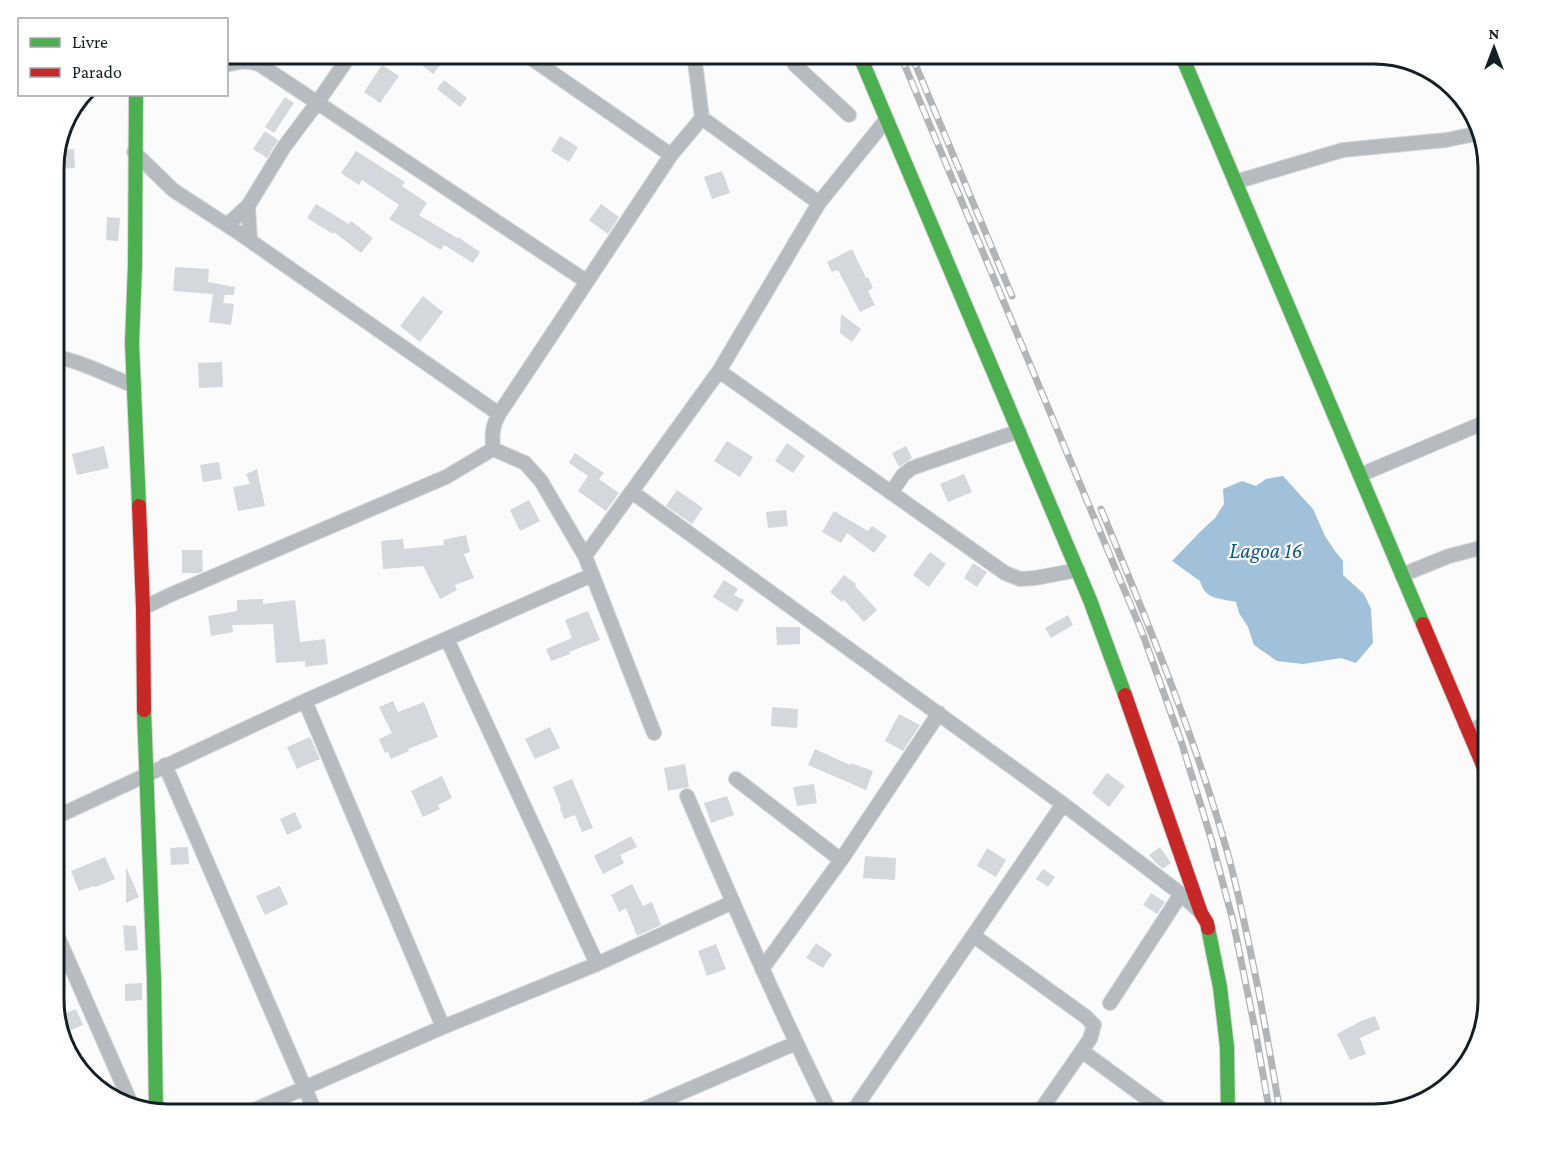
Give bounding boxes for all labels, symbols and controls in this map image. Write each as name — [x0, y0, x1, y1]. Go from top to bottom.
legend — [18, 18, 228, 96]
north arrow — [1464, 18, 1524, 78]
text: N — [1489, 25, 1500, 42]
text: Livre — [72, 32, 108, 52]
text: Parado — [72, 62, 122, 82]
water label: Lagoa 16 — [1229, 538, 1303, 563]

